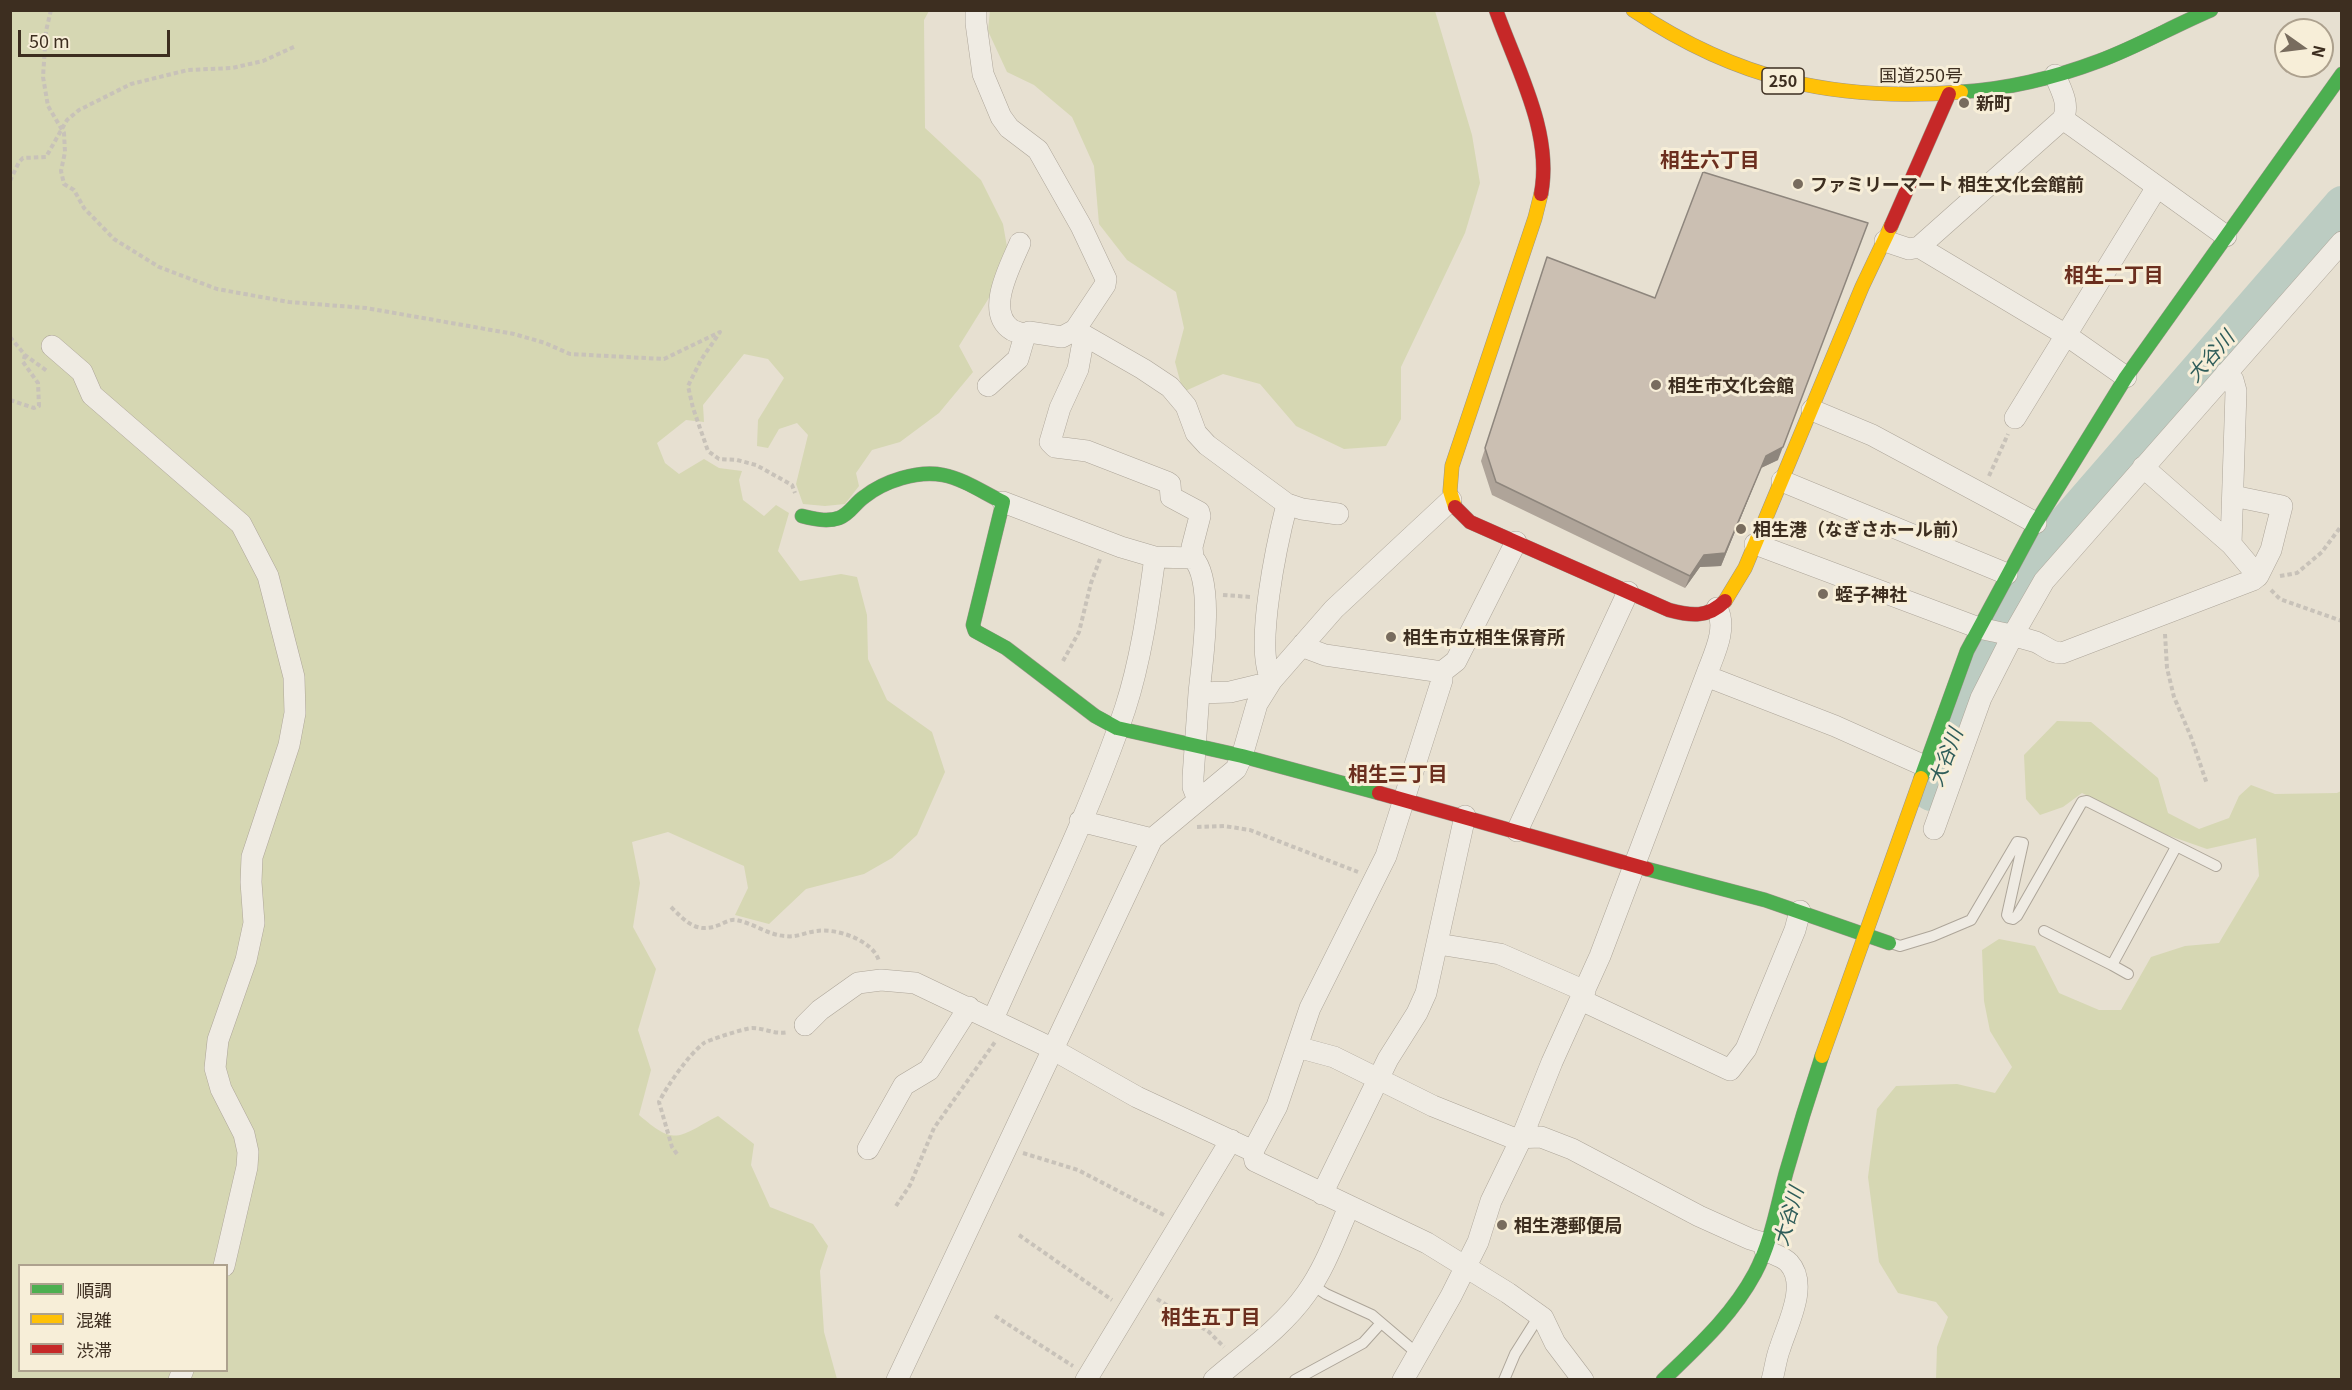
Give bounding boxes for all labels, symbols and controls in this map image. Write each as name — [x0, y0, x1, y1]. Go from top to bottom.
scale bar — [21, 18, 172, 56]
north arrow — [2274, 18, 2334, 78]
text: 50 m — [29, 27, 70, 53]
text: N — [2306, 43, 2333, 61]
street label: 国道250号 — [1879, 64, 1963, 86]
road number: 250 — [1762, 68, 1804, 94]
place label: 新町 — [1976, 92, 2012, 114]
marker: 新町 — [1957, 96, 1971, 110]
district label: 相生六丁目 — [1660, 147, 1760, 171]
place label: ファミリーマート 相生文化会館前 — [1810, 173, 2084, 195]
marker: ファミリーマート 相生文化会館前 — [1791, 177, 1805, 191]
district label: 相生二丁目 — [2064, 262, 2164, 286]
water label: 大谷川 — [2181, 325, 2239, 387]
place label: 相生市文化会館 — [1668, 374, 1794, 396]
marker: 相生市文化会館 — [1649, 378, 1663, 392]
place label: 相生港（なぎさホール前） — [1753, 518, 1969, 540]
marker: 相生港（なぎさホール前） — [1734, 522, 1748, 536]
place label: 蛭子神社 — [1835, 583, 1907, 605]
marker: 蛭子神社 — [1816, 587, 1830, 601]
place label: 相生市立相生保育所 — [1403, 626, 1565, 648]
marker: 相生市立相生保育所 — [1384, 630, 1398, 644]
water label: 大谷川 — [1923, 725, 1967, 789]
district label: 相生三丁目 — [1348, 761, 1448, 785]
water label: 大谷川 — [1768, 1184, 1808, 1248]
place label: 相生港郵便局 — [1514, 1214, 1622, 1236]
marker: 相生港郵便局 — [1495, 1218, 1509, 1232]
legend — [18, 1264, 228, 1372]
text: 順調 — [76, 1276, 112, 1302]
district label: 相生五丁目 — [1161, 1304, 1261, 1328]
text: 混雑 — [76, 1306, 112, 1332]
text: 渋滞 — [76, 1336, 112, 1362]

